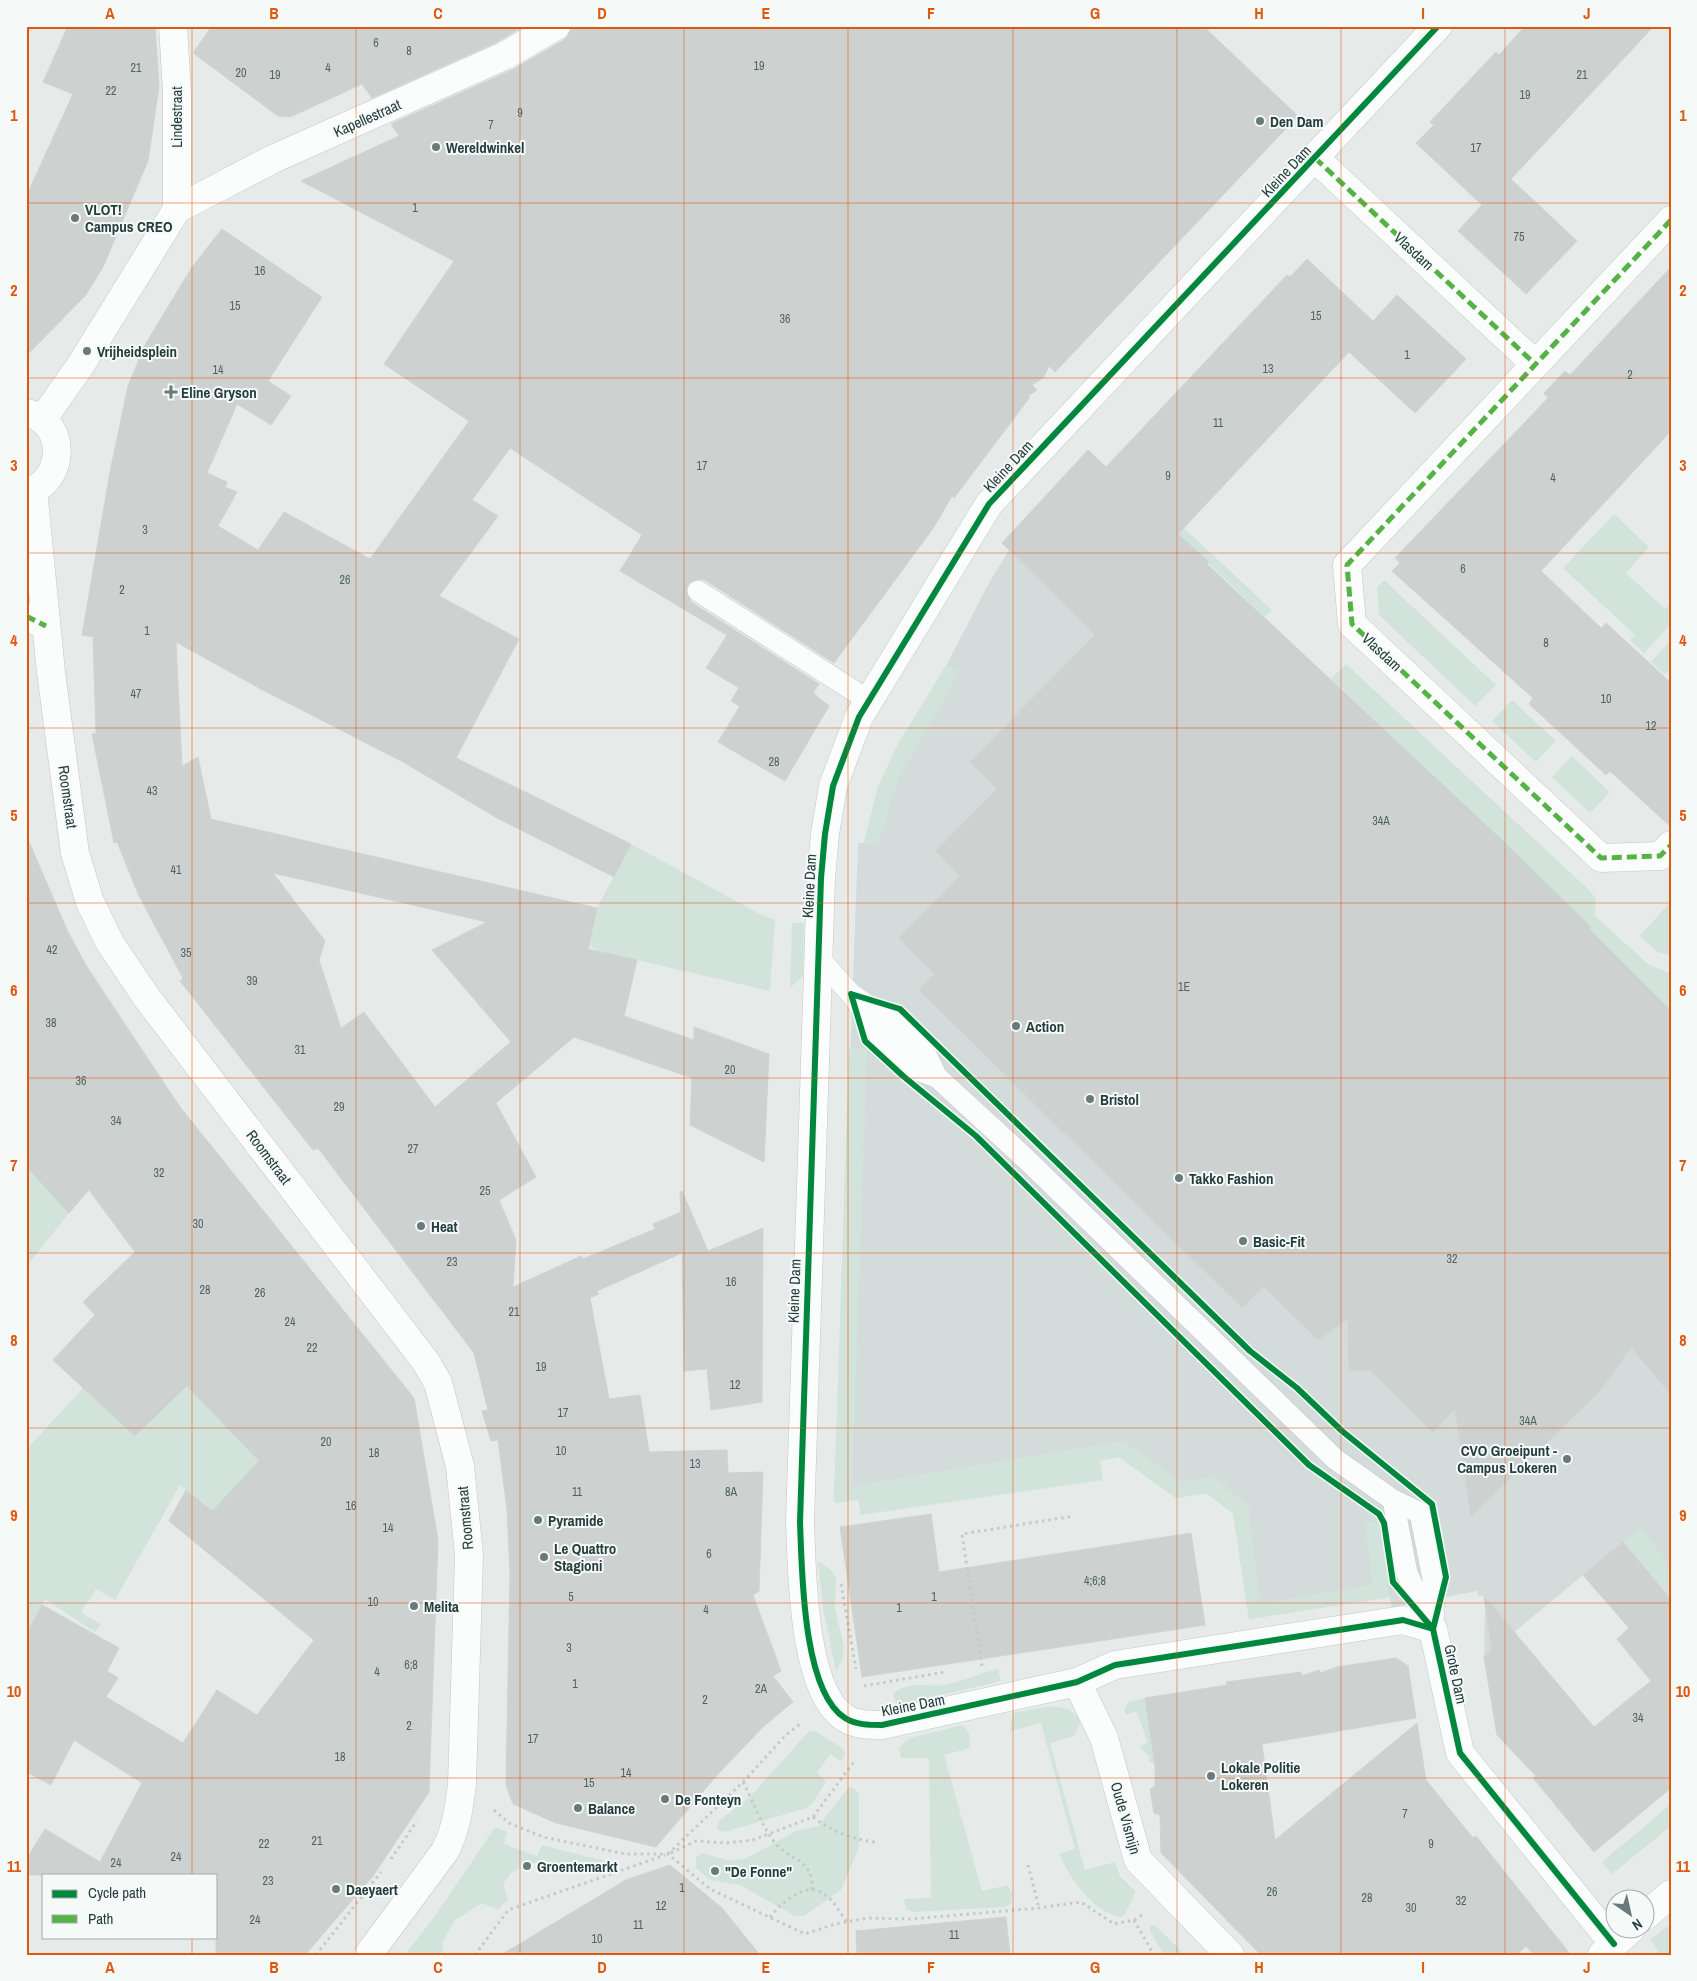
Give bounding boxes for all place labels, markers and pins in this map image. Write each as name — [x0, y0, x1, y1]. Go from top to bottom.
place label: Den Dam — [1270, 111, 1323, 132]
marker: Den Dam — [1254, 115, 1266, 127]
place label: Wereldwinkel — [446, 137, 524, 158]
marker: Wereldwinkel — [430, 141, 442, 153]
place label: VLOT! Campus CREO — [85, 199, 173, 237]
marker: VLOT! Campus CREO — [69, 212, 81, 224]
place label: Vrijheidsplein — [97, 341, 177, 362]
marker: Vrijheidsplein — [81, 345, 93, 357]
place label: Eline Gryson — [181, 382, 257, 403]
marker: Eline Gryson — [165, 386, 177, 398]
place label: Action — [1026, 1016, 1064, 1037]
marker: Action — [1010, 1020, 1022, 1032]
place label: Bristol — [1100, 1089, 1139, 1110]
marker: Bristol — [1084, 1093, 1096, 1105]
place label: Takko Fashion — [1189, 1168, 1274, 1189]
marker: Takko Fashion — [1173, 1172, 1185, 1184]
place label: Heat — [431, 1216, 458, 1237]
marker: Heat — [415, 1220, 427, 1232]
place label: Basic-Fit — [1253, 1231, 1305, 1252]
marker: Basic-Fit — [1237, 1235, 1249, 1247]
place label: CVO Groeipunt - Campus Lokeren — [1457, 1440, 1557, 1478]
marker: CVO Groeipunt - Campus Lokeren — [1561, 1453, 1573, 1465]
place label: Pyramide — [548, 1510, 604, 1531]
marker: Pyramide — [532, 1514, 544, 1526]
place label: Le Quattro Stagioni — [554, 1538, 616, 1576]
marker: Le Quattro Stagioni — [538, 1551, 550, 1563]
place label: Melita — [424, 1596, 459, 1617]
marker: Melita — [408, 1600, 420, 1612]
place label: Lokale Politie Lokeren — [1221, 1757, 1300, 1795]
marker: Lokale Politie Lokeren — [1205, 1770, 1217, 1782]
place label: De Fonteyn — [675, 1789, 741, 1810]
marker: De Fonteyn — [659, 1793, 671, 1805]
place label: Balance — [588, 1798, 635, 1819]
marker: Balance — [572, 1802, 584, 1814]
place label: Groentemarkt — [537, 1856, 618, 1877]
marker: Groentemarkt — [521, 1860, 533, 1872]
place label: "De Fonne" — [725, 1861, 792, 1882]
marker: "De Fonne" — [709, 1865, 721, 1877]
place label: Daeyaert — [346, 1879, 398, 1900]
marker: Daeyaert — [330, 1883, 342, 1895]

